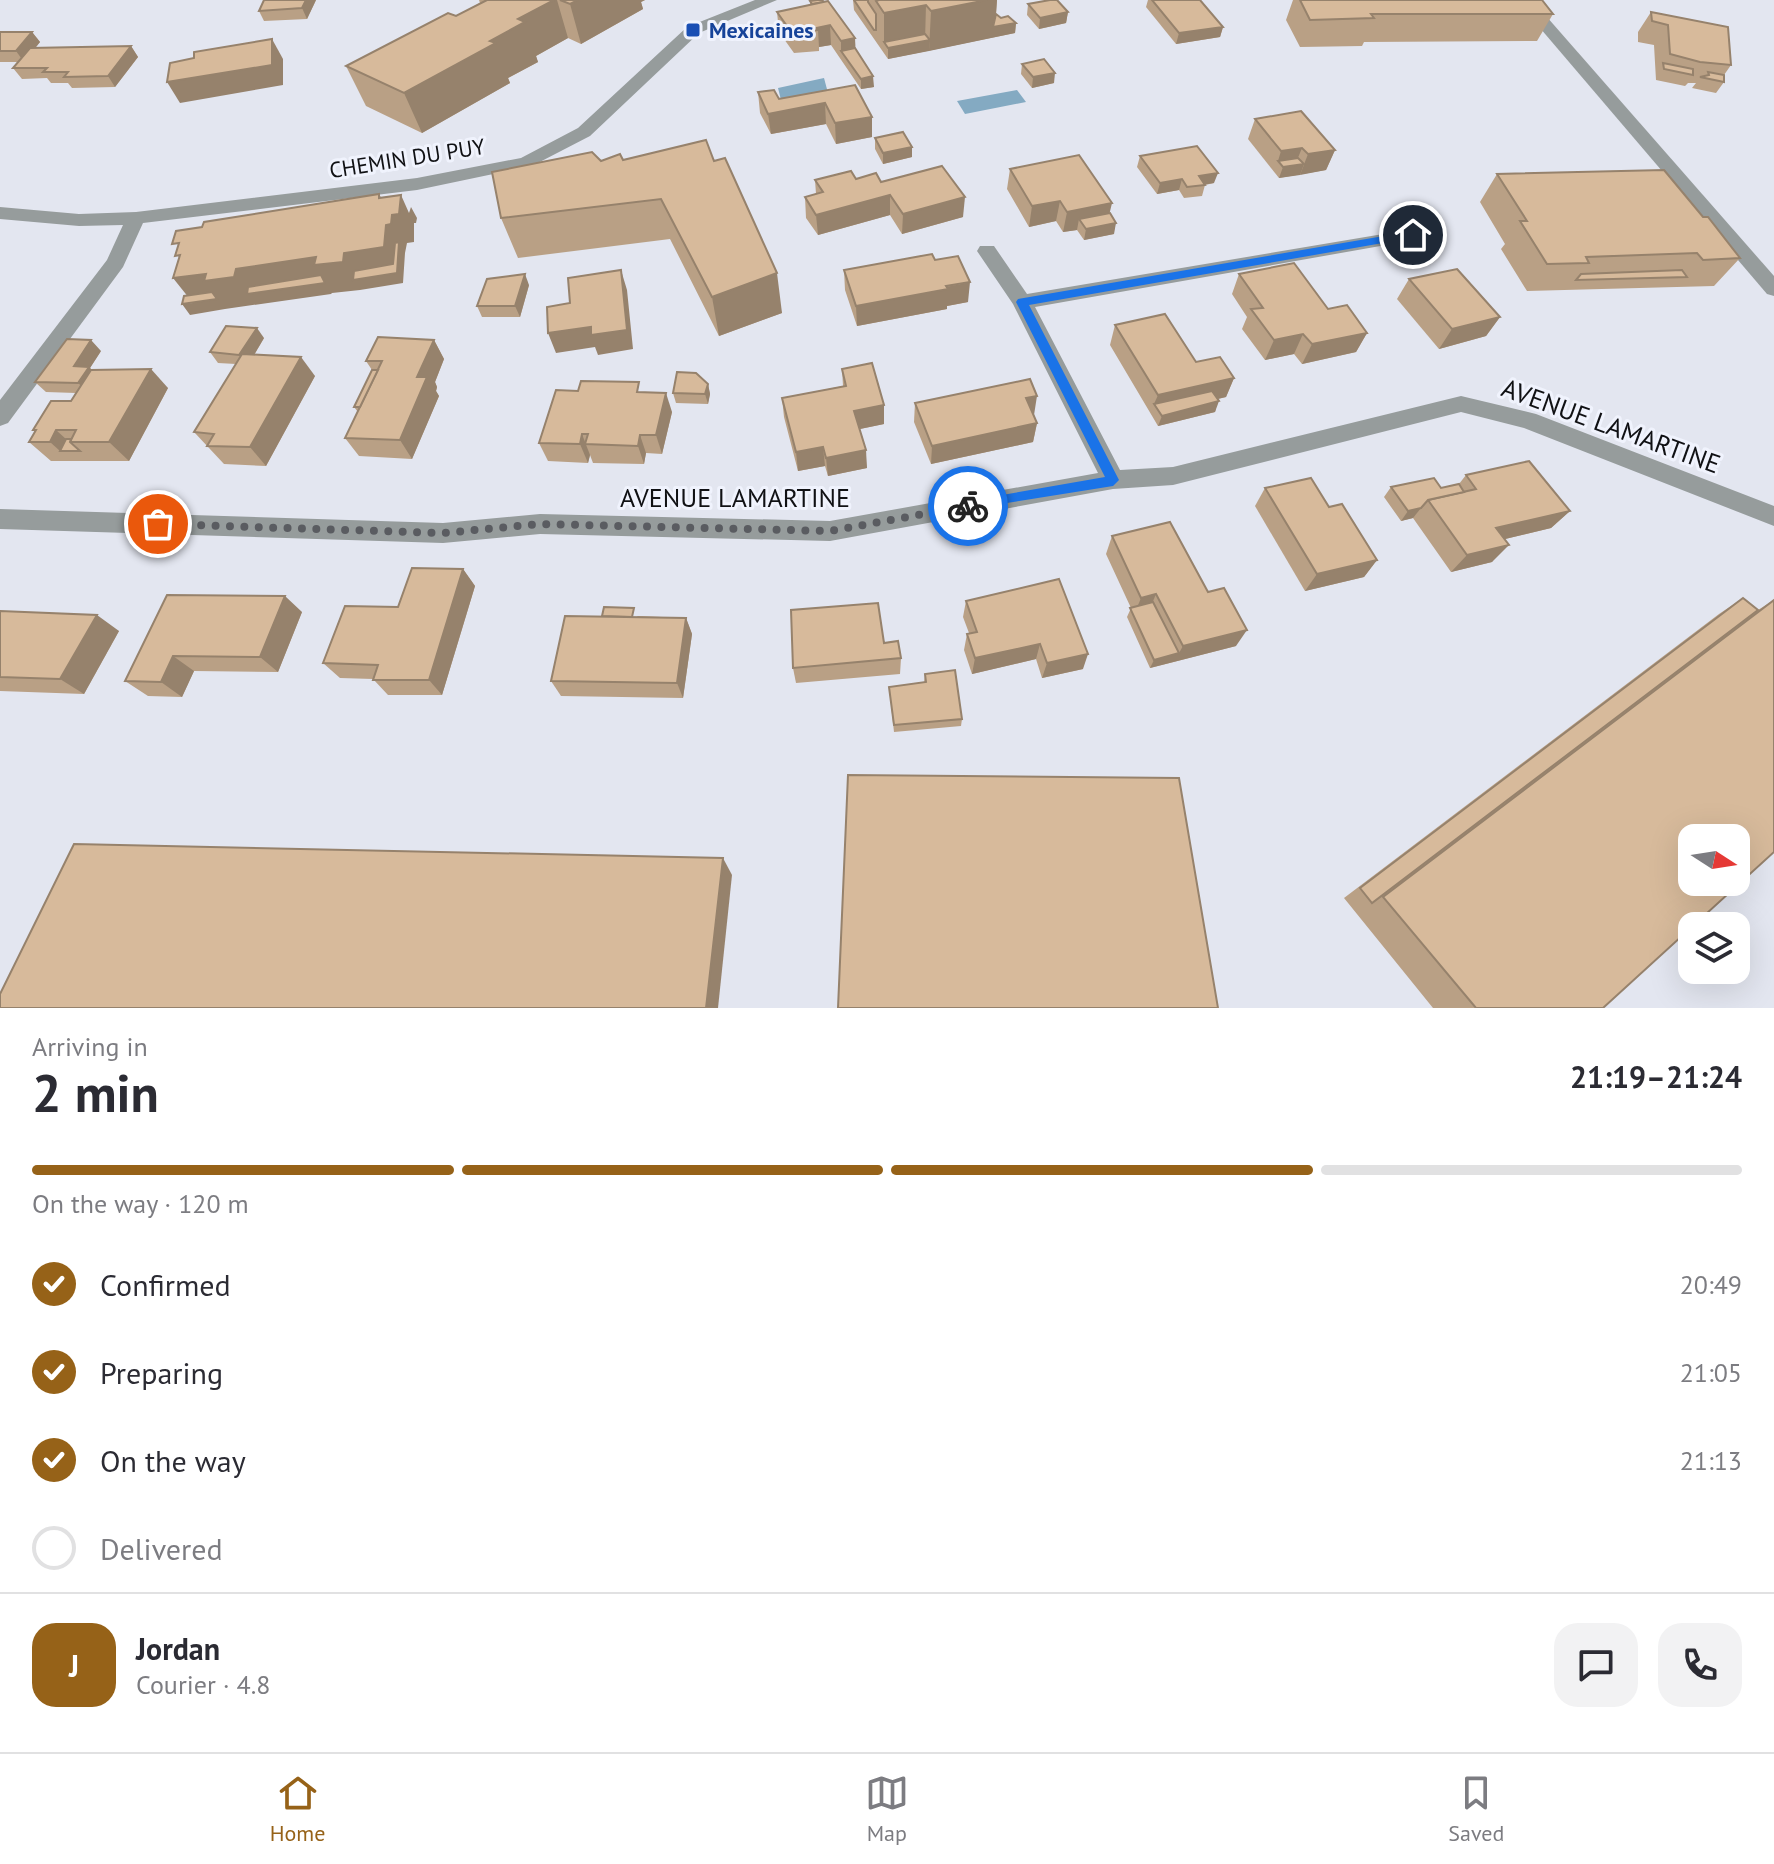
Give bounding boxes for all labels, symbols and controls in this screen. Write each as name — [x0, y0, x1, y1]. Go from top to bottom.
place label: Mexicaines — [709, 16, 814, 44]
marker: Mexicaines — [684, 21, 702, 39]
street label: CHEMIN DU PUY — [327, 132, 488, 184]
pin — [1379, 201, 1447, 269]
icon: home — [1391, 213, 1435, 257]
street label: AVENUE LAMARTINE — [1497, 371, 1725, 480]
courier — [928, 466, 1008, 546]
street label: AVENUE LAMARTINE — [620, 481, 850, 514]
icon: bike — [946, 484, 990, 528]
pin — [124, 490, 192, 558]
icon: bag — [136, 502, 180, 546]
north arrow — [1678, 824, 1750, 896]
map controls — [1678, 824, 1750, 984]
button: layers — [1678, 912, 1750, 984]
text: Arriving in — [32, 1030, 148, 1063]
text: 21:19–21:24 — [1570, 1057, 1742, 1096]
text: 2 min — [32, 1059, 159, 1126]
text: On the way · 120 m — [32, 1187, 249, 1220]
icon: check — [32, 1262, 76, 1306]
text: Confirmed — [100, 1265, 231, 1304]
text: 20:49 — [1680, 1268, 1742, 1301]
icon: check — [32, 1350, 76, 1394]
text: Preparing — [100, 1353, 223, 1392]
text: 21:05 — [1680, 1356, 1742, 1389]
icon: check — [32, 1438, 76, 1482]
text: On the way — [100, 1441, 246, 1480]
text: 21:13 — [1680, 1444, 1742, 1477]
text: Delivered — [100, 1529, 223, 1568]
button: chat — [1554, 1623, 1638, 1707]
button: phone — [1658, 1623, 1742, 1707]
text: Jordan — [136, 1629, 220, 1668]
text: J — [69, 1646, 79, 1685]
text: Courier · 4.8 — [136, 1668, 270, 1701]
tab: Home — [270, 1771, 325, 1847]
tab: Map — [865, 1771, 909, 1847]
tab: Saved — [1448, 1771, 1504, 1847]

